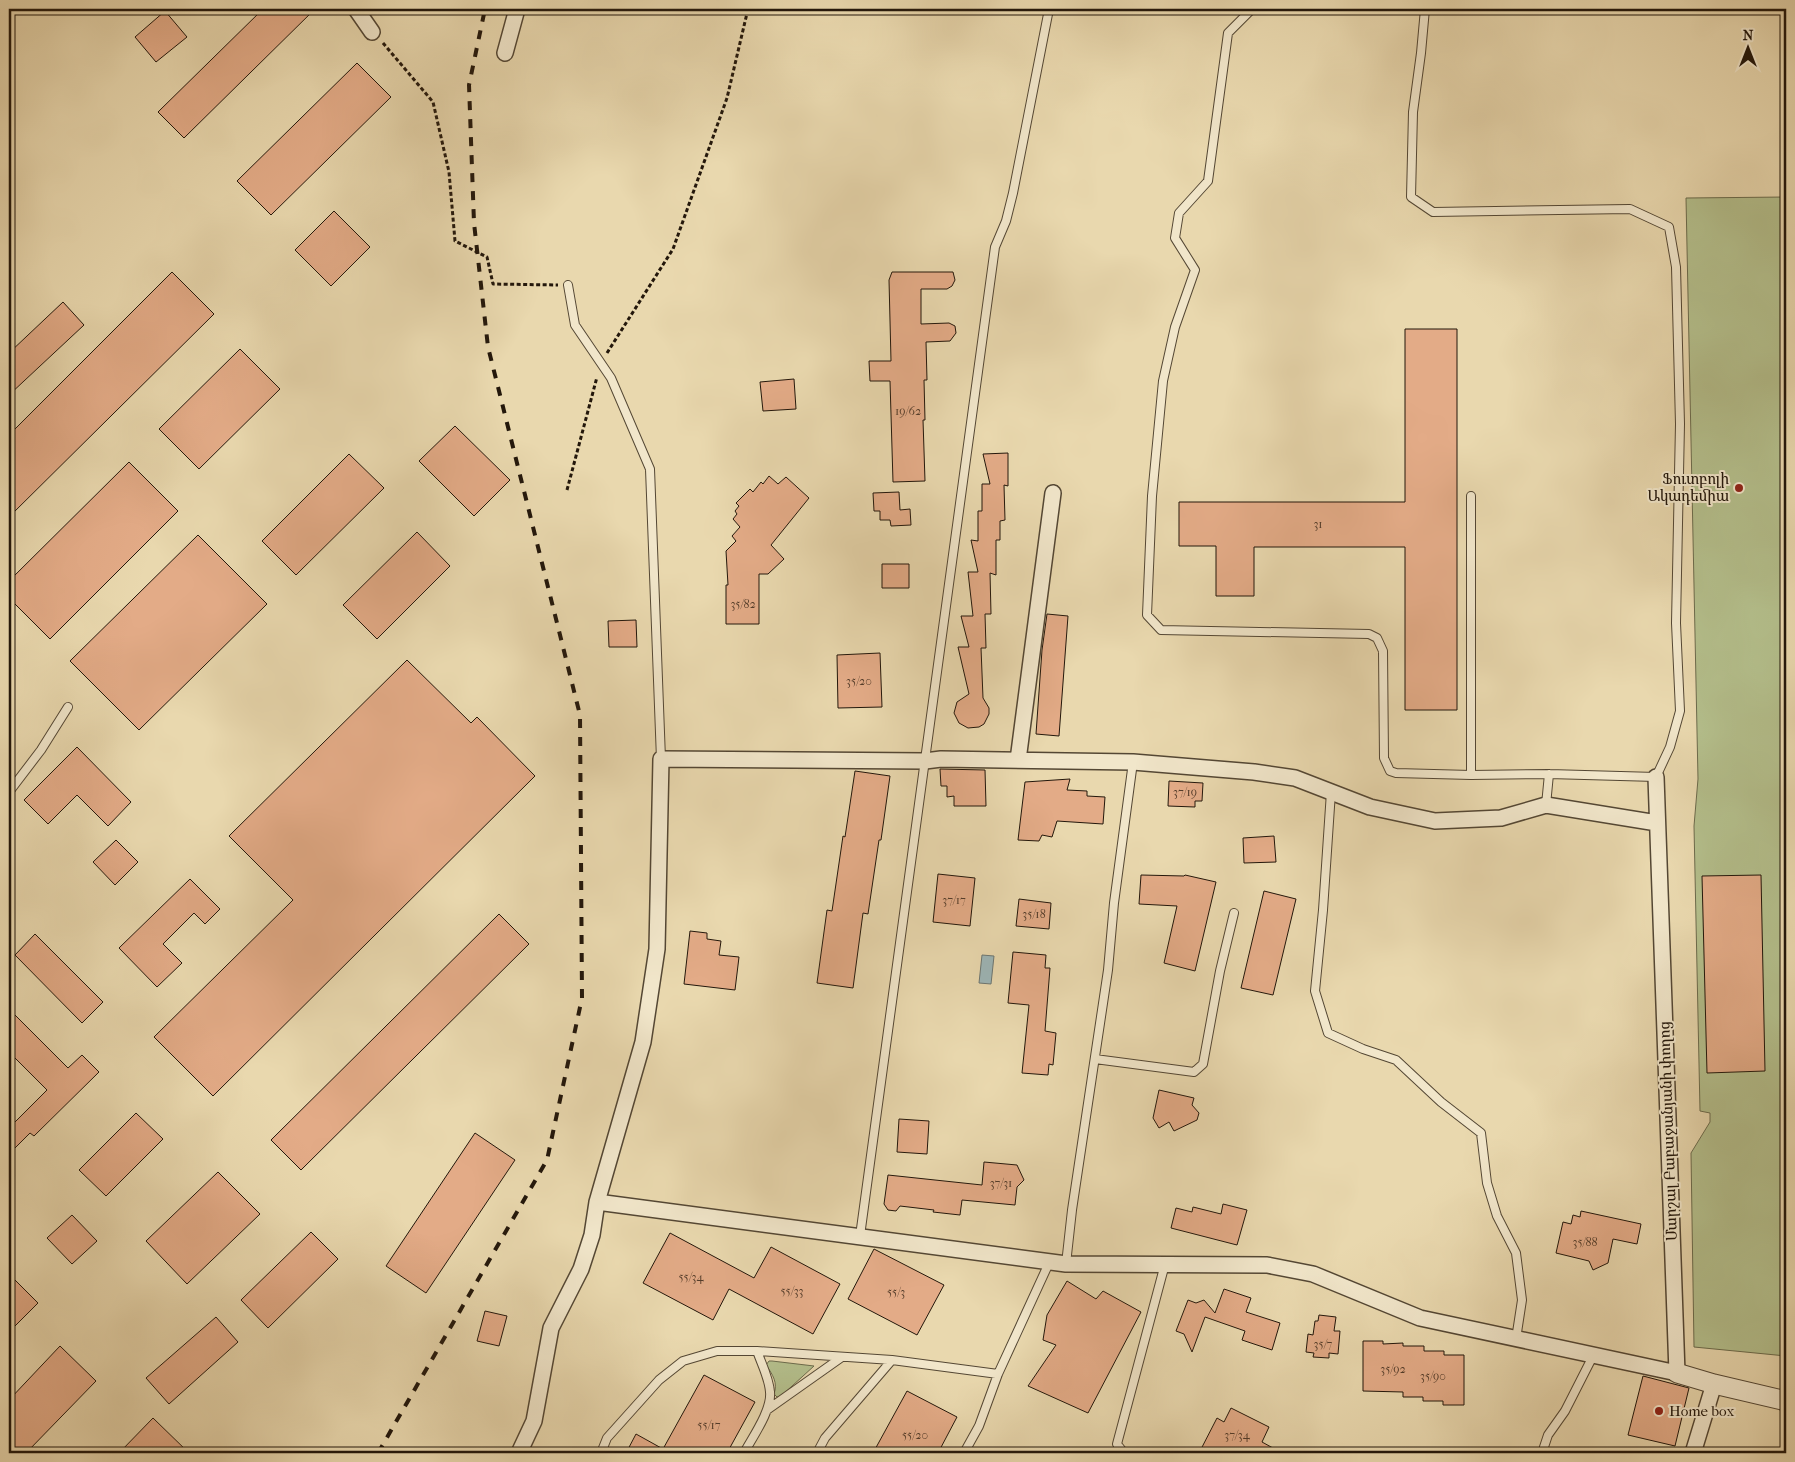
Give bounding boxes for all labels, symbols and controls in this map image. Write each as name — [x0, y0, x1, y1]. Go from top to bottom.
north arrow — [1722, 22, 1772, 72]
text: N — [1743, 27, 1754, 44]
house number: 19/62 — [895, 404, 921, 418]
place label: Ֆուտբոլի Ակադեմիա — [1647, 470, 1729, 505]
marker: Ֆուտբոլի Ակադեմիա — [1733, 482, 1745, 494]
house number: 31 — [1313, 517, 1323, 531]
house number: 35/82 — [730, 597, 756, 611]
house number: 35/20 — [846, 674, 872, 688]
house number: 37/19 — [1173, 785, 1197, 799]
house number: 37/17 — [942, 893, 966, 907]
house number: 35/18 — [1022, 907, 1046, 921]
street label: Մարշալ Բաբաջանյանի փողոց — [1655, 1021, 1681, 1241]
house number: 37/31 — [990, 1176, 1012, 1190]
house number: 35/88 — [1572, 1235, 1598, 1249]
house number: 55/34 — [678, 1270, 705, 1284]
house number: 55/33 — [780, 1284, 804, 1298]
house number: 55/3 — [887, 1285, 905, 1299]
house number: 35/7 — [1314, 1337, 1333, 1351]
house number: 35/92 — [1380, 1362, 1406, 1376]
house number: 35/90 — [1420, 1369, 1446, 1383]
place label: Home box — [1669, 1402, 1734, 1420]
marker: Home box — [1653, 1405, 1665, 1417]
house number: 55/17 — [697, 1418, 721, 1432]
house number: 55/20 — [902, 1428, 928, 1442]
house number: 37/34 — [1224, 1428, 1251, 1442]

